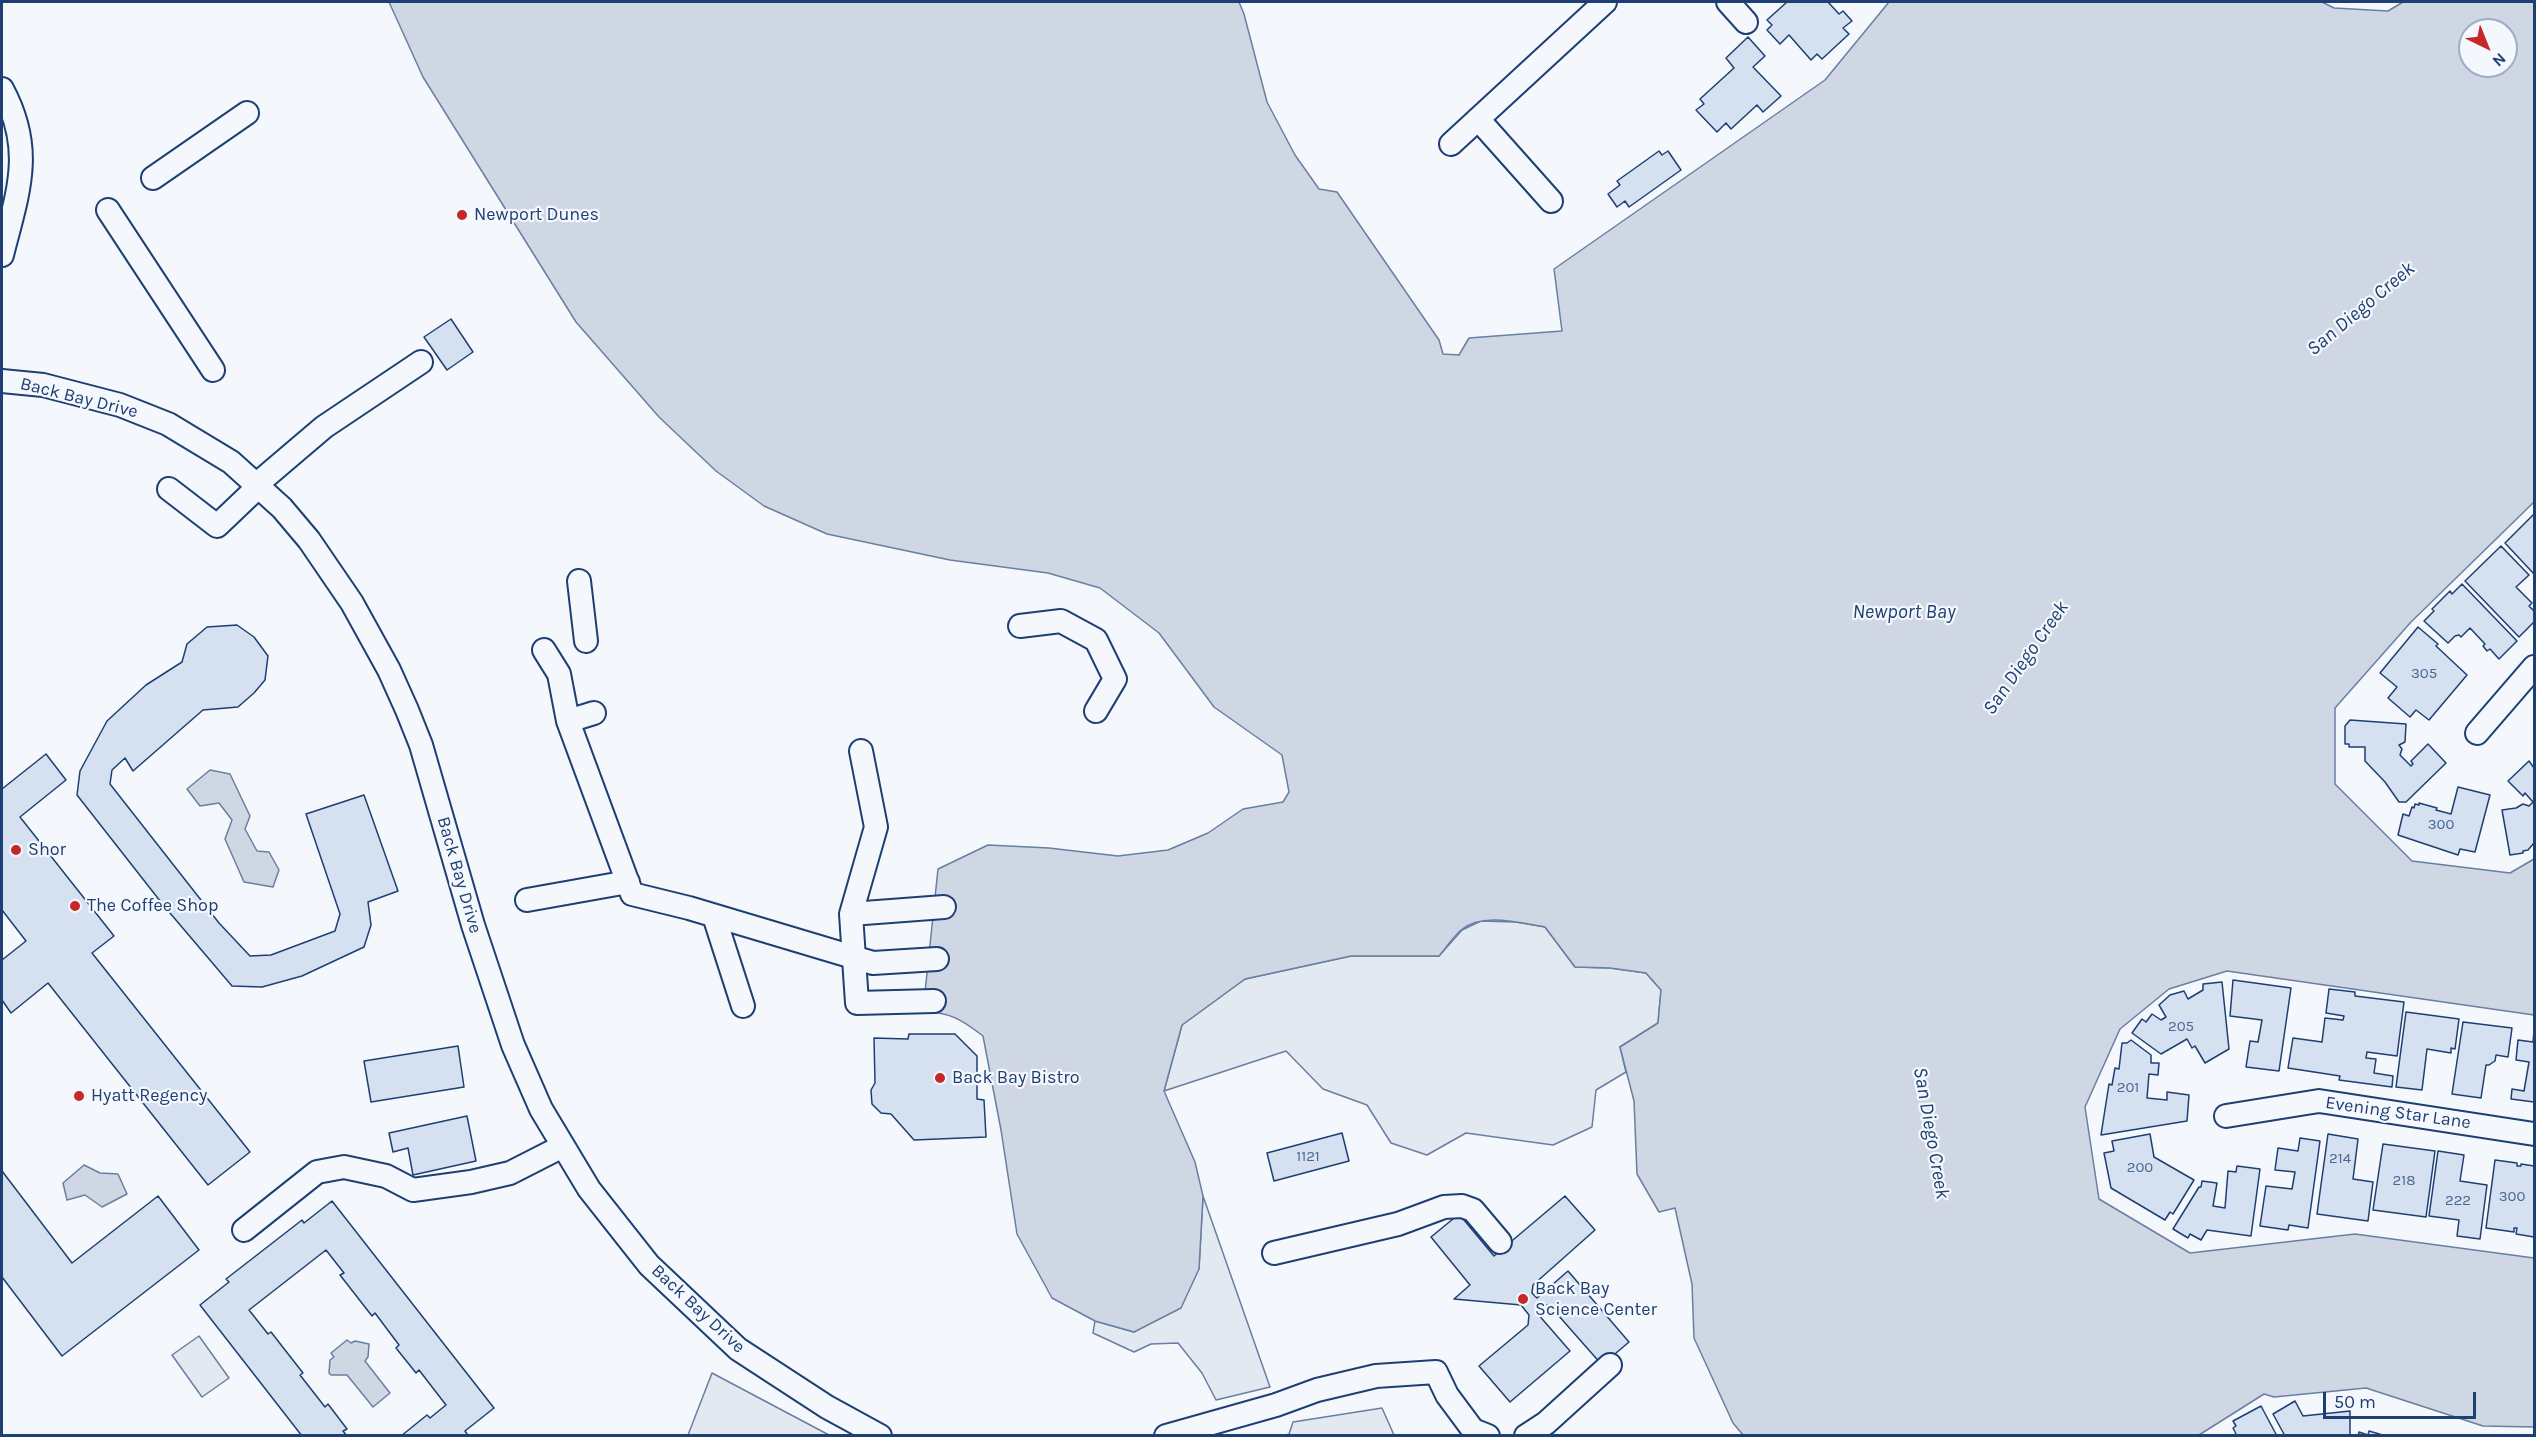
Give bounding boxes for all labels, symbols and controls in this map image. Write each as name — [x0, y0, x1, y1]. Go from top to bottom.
north arrow — [2458, 18, 2518, 78]
text: N — [2489, 49, 2510, 71]
place label: Newport Dunes — [474, 204, 599, 226]
marker: Newport Dunes — [455, 208, 469, 222]
water label: San Diego Creek — [2302, 257, 2420, 361]
street label: Back Bay Drive — [18, 373, 140, 423]
water label: San Diego Creek — [1978, 596, 2074, 720]
water label: Newport Bay — [1852, 600, 1956, 624]
house number: 305 — [2411, 665, 2437, 683]
street label: Back Bay Drive — [432, 814, 486, 936]
house number: 300 — [2428, 816, 2454, 834]
place label: Shor — [28, 839, 66, 861]
marker: Shor — [9, 843, 23, 857]
place label: The Coffee Shop — [87, 895, 218, 917]
marker: The Coffee Shop — [68, 899, 82, 913]
house number: 205 — [2168, 1018, 2194, 1036]
water label: San Diego Creek — [1908, 1065, 1954, 1201]
place label: Back Bay Bistro — [952, 1067, 1080, 1089]
marker: Back Bay Bistro — [933, 1071, 947, 1085]
house number: 201 — [2117, 1079, 2139, 1097]
place label: Hyatt Regency — [91, 1085, 207, 1107]
marker: Hyatt Regency — [72, 1089, 86, 1103]
street label: Evening Star Lane — [2324, 1092, 2472, 1134]
house number: 1121 — [1296, 1148, 1320, 1166]
house number: 214 — [2329, 1150, 2351, 1168]
house number: 200 — [2127, 1159, 2153, 1177]
house number: 218 — [2393, 1172, 2415, 1190]
house number: 300 — [2499, 1188, 2525, 1206]
house number: 222 — [2445, 1192, 2471, 1210]
street label: Back Bay Drive — [647, 1260, 749, 1358]
place label: Back Bay Science Center — [1535, 1278, 1657, 1320]
marker: Back Bay Science Center — [1516, 1292, 1530, 1306]
scale bar — [2326, 1380, 2479, 1418]
text: 50 m — [2334, 1391, 2376, 1413]

